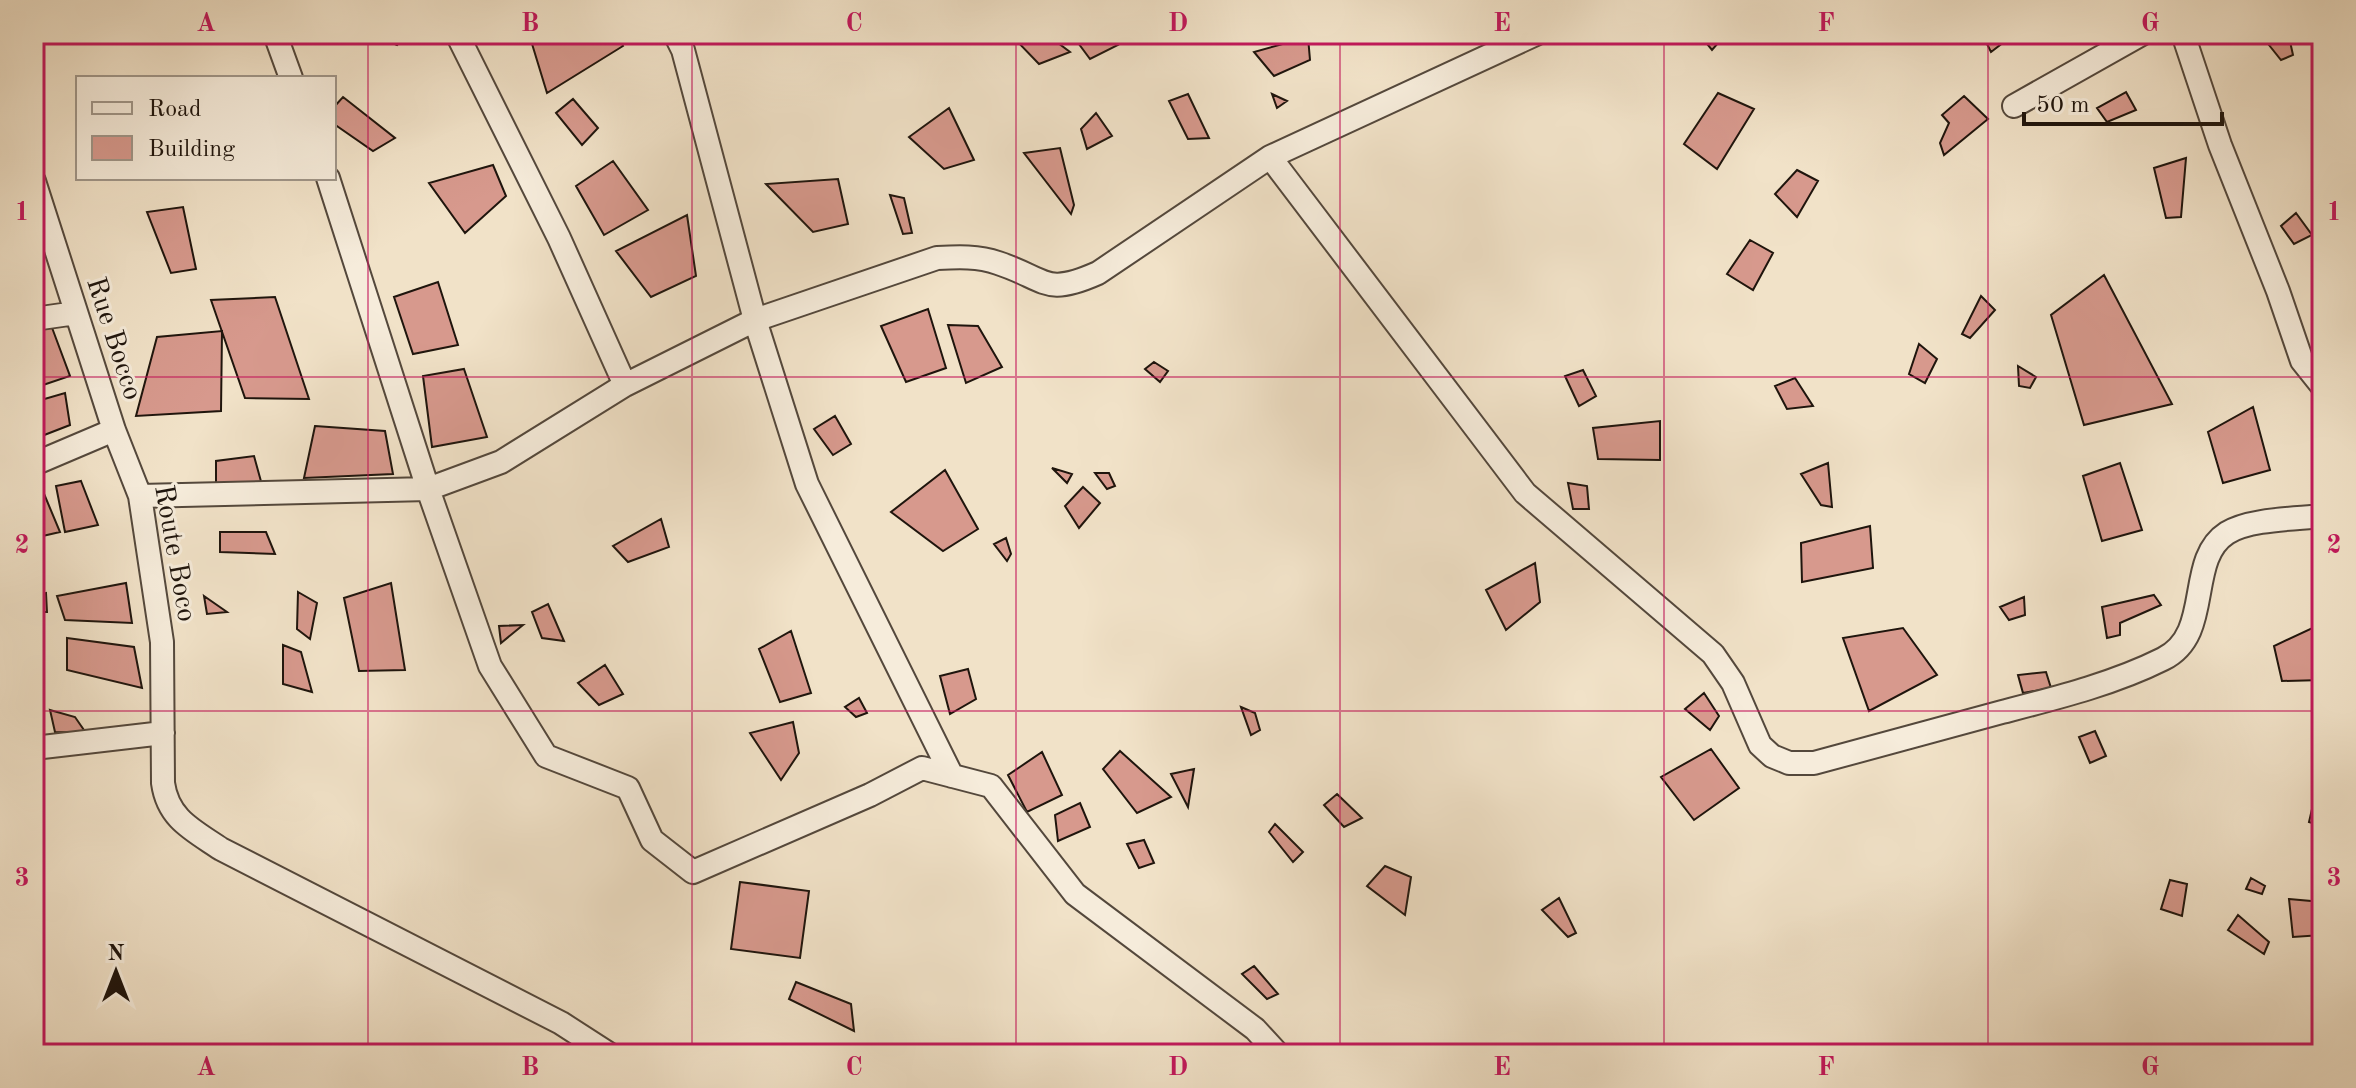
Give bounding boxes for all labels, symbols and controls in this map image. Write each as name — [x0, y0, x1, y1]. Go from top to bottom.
text: A — [196, 11, 216, 37]
text: B — [521, 11, 539, 37]
text: C — [845, 11, 863, 37]
text: D — [1168, 11, 1188, 37]
text: E — [1493, 11, 1511, 37]
text: F — [1817, 11, 1835, 37]
text: G — [2141, 11, 2159, 37]
legend — [76, 76, 336, 180]
scale bar — [2024, 76, 2222, 126]
text: 50 m — [2036, 94, 2090, 118]
text: Road — [148, 98, 201, 122]
text: Building — [148, 138, 235, 162]
text: 1 — [14, 200, 30, 226]
text: 1 — [2326, 200, 2342, 226]
street label: Rue Bocco — [80, 274, 146, 404]
street label: Route Boco — [148, 483, 200, 624]
text: 2 — [14, 533, 30, 559]
text: 2 — [2326, 533, 2342, 559]
text: 3 — [14, 866, 30, 892]
text: 3 — [2326, 866, 2342, 892]
north arrow — [76, 932, 156, 1012]
text: N — [108, 943, 125, 965]
text: A — [196, 1055, 216, 1081]
text: B — [521, 1055, 539, 1081]
text: C — [845, 1055, 863, 1081]
text: D — [1168, 1055, 1188, 1081]
text: E — [1493, 1055, 1511, 1081]
text: F — [1817, 1055, 1835, 1081]
text: G — [2141, 1055, 2159, 1081]

